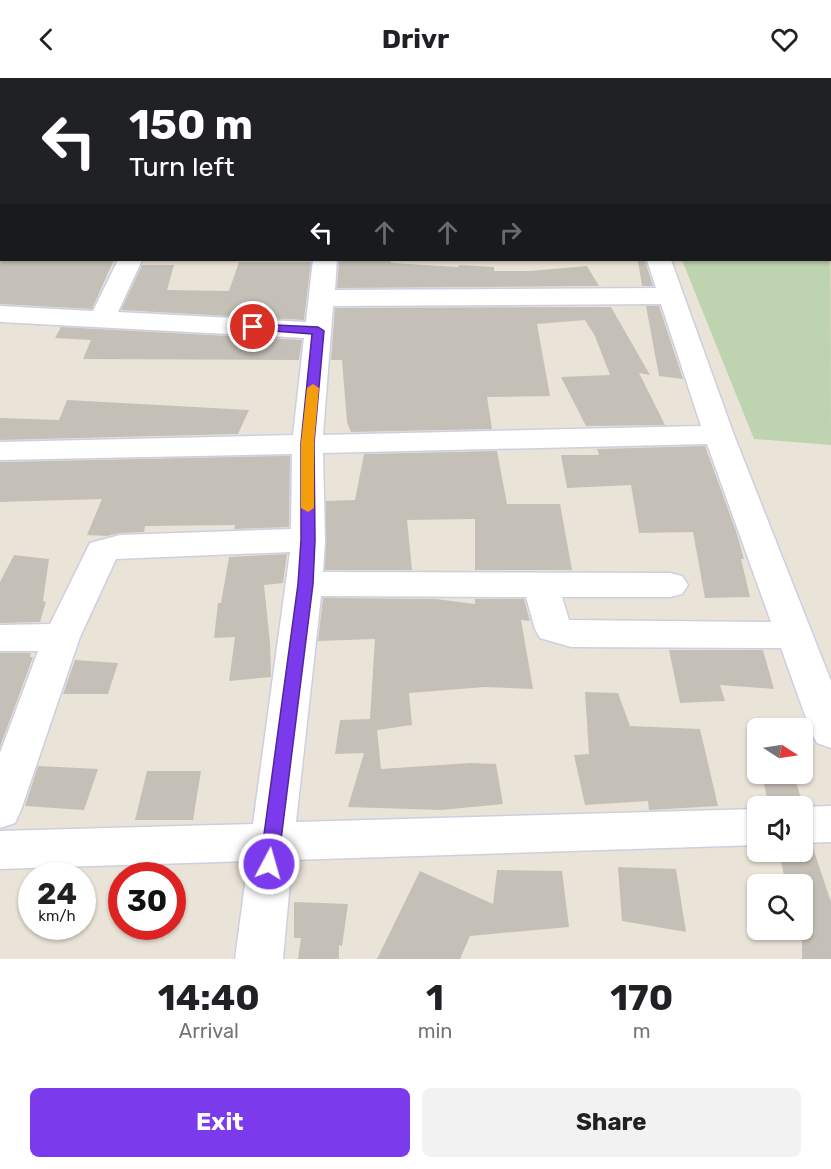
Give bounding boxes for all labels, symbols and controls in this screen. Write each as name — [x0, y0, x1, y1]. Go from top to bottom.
icon: back — [30, 23, 63, 56]
text: Drivr — [382, 23, 449, 55]
icon: heart — [768, 23, 801, 56]
text: 150 m — [129, 100, 253, 150]
icon: left — [30, 102, 108, 180]
text: Turn left — [129, 151, 234, 183]
icon: left — [305, 216, 338, 249]
icon: ahead — [368, 216, 401, 249]
icon: ahead — [431, 216, 464, 249]
icon: right — [494, 216, 527, 249]
pin — [227, 301, 278, 352]
icon: arrive — [236, 310, 269, 343]
north arrow — [747, 718, 813, 784]
map controls — [747, 718, 813, 940]
button: sound — [747, 796, 813, 862]
position arrow — [237, 832, 301, 896]
speed limit sign: 30 — [108, 862, 186, 940]
button: search — [747, 874, 813, 940]
text: 24 — [37, 876, 77, 912]
text: km/h — [38, 907, 76, 925]
text: 14:40 — [158, 976, 260, 1019]
text: 1 — [426, 976, 444, 1019]
text: 170 — [610, 976, 673, 1019]
text: Arrival — [179, 1019, 239, 1043]
text: min — [418, 1019, 452, 1043]
text: m — [633, 1019, 651, 1043]
button: Exit — [30, 1088, 410, 1157]
button: Share — [422, 1088, 801, 1157]

